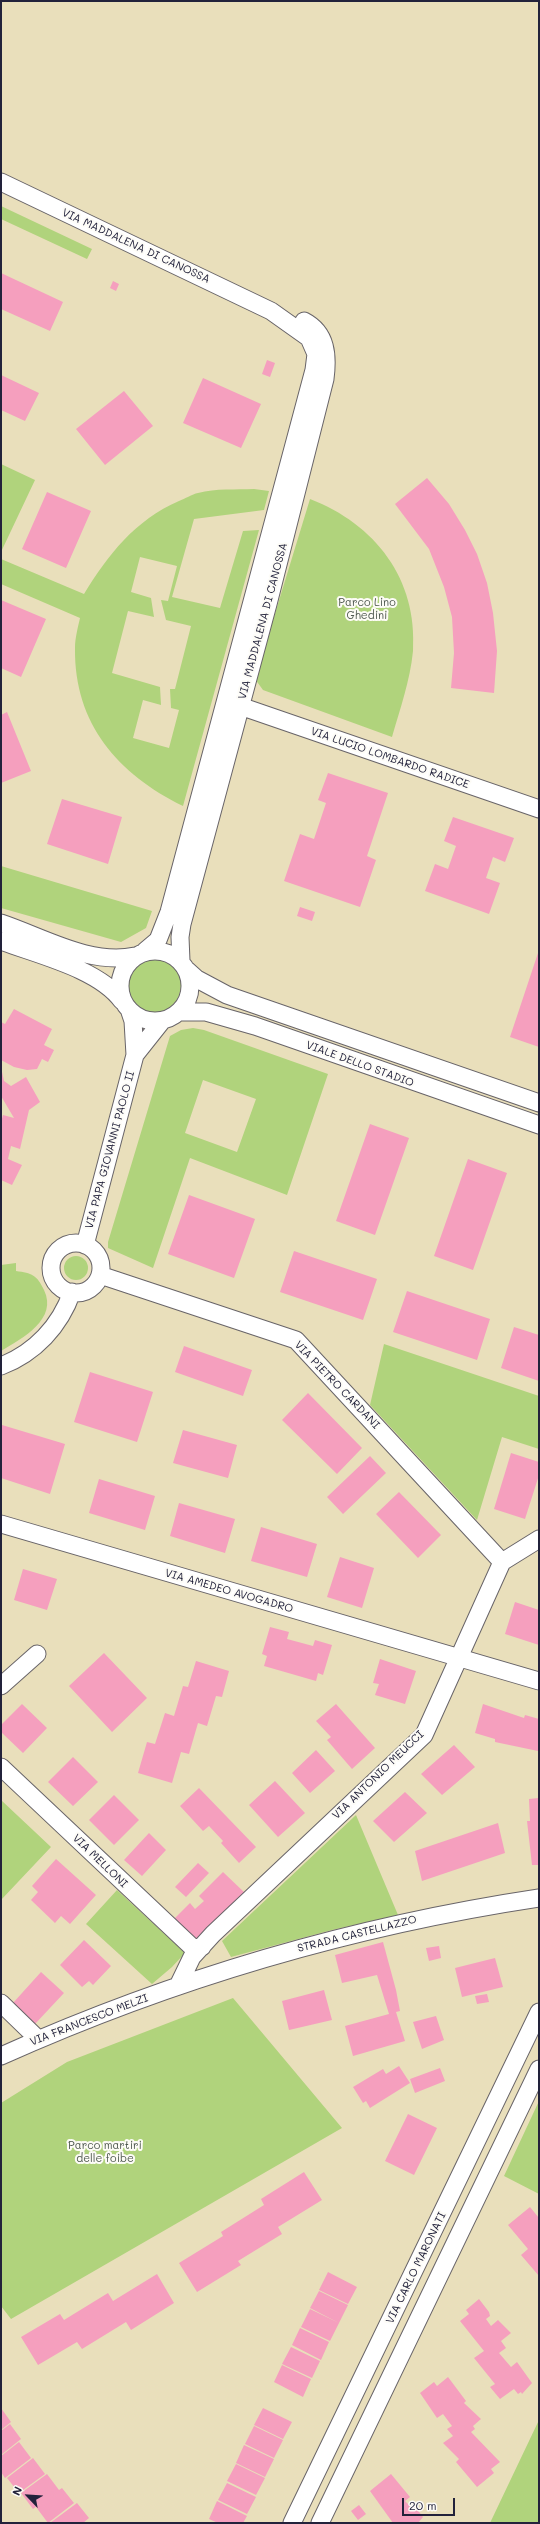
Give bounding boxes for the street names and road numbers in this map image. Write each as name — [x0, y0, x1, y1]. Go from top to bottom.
street label: VIA MADDALENA DI CANOSSA — [60, 206, 212, 286]
street label: VIA MADDALENA DI CANOSSA — [236, 541, 290, 701]
street label: VIA LUCIO LOMBARDO RADICE — [309, 725, 471, 791]
street label: VIALE DELLO STADIO — [304, 1038, 416, 1090]
street label: VIA PAPA GIOVANNI PAOLO II — [83, 1070, 137, 1230]
street label: VIA PIETRO CARDANI — [292, 1338, 382, 1432]
street label: VIA AMEDEO AVOGADRO — [163, 1566, 295, 1616]
street label: VIA ANTONIO MEUCCI — [330, 1728, 426, 1822]
street label: VIA MELLONI — [70, 1831, 130, 1891]
street label: STRADA CASTELLAZZO — [296, 1913, 418, 1955]
street label: VIA FRANCESCO MELZI — [28, 1991, 150, 2049]
street label: VIA CARLO MARONATI — [383, 2210, 449, 2326]

